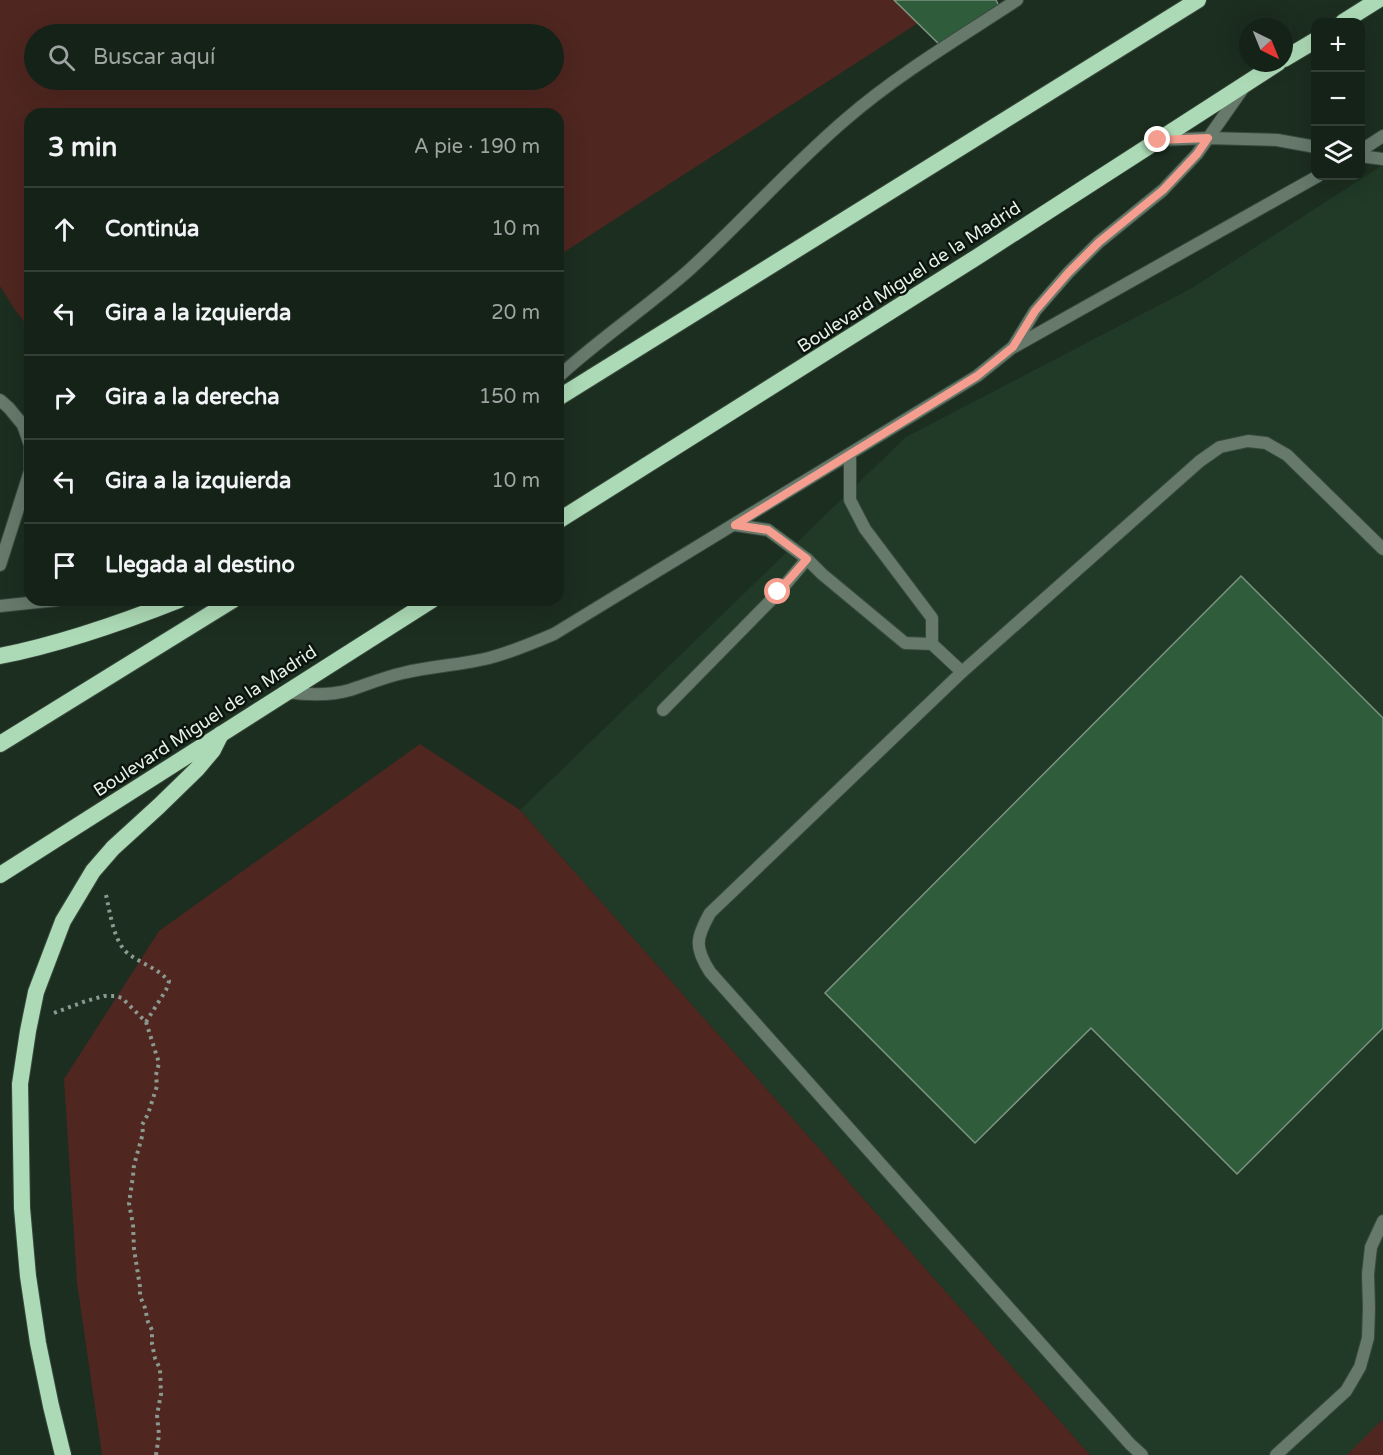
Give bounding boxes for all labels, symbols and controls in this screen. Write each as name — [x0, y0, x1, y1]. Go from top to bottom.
north arrow — [1239, 18, 1293, 72]
map controls — [1311, 18, 1365, 180]
button: + — [1311, 18, 1365, 72]
search box — [24, 24, 564, 90]
icon: search — [45, 41, 78, 74]
text: Buscar aquí — [93, 44, 215, 70]
button: − — [1311, 72, 1365, 126]
route end — [1144, 126, 1170, 152]
button: layers — [1311, 126, 1365, 180]
text: 3 min — [48, 132, 117, 163]
text: A pie · 190 m — [414, 135, 540, 159]
street label: Boulevard Miguel de la Madrid — [793, 197, 1025, 357]
icon: ahead — [48, 213, 81, 246]
text: Continúa — [105, 216, 199, 242]
text: 10 m — [491, 217, 540, 241]
icon: left — [48, 297, 81, 330]
text: Gira a la izquierda — [105, 300, 291, 326]
text: 20 m — [491, 301, 540, 325]
icon: right — [48, 381, 81, 414]
text: Gira a la derecha — [105, 384, 280, 410]
text: 150 m — [479, 385, 540, 409]
icon: left — [48, 465, 81, 498]
text: Gira a la izquierda — [105, 468, 291, 494]
text: 10 m — [491, 469, 540, 493]
icon: arrive — [48, 549, 81, 582]
text: Llegada al destino — [105, 552, 295, 578]
route start — [764, 578, 790, 604]
street label: Boulevard Miguel de la Madrid — [89, 641, 321, 801]

